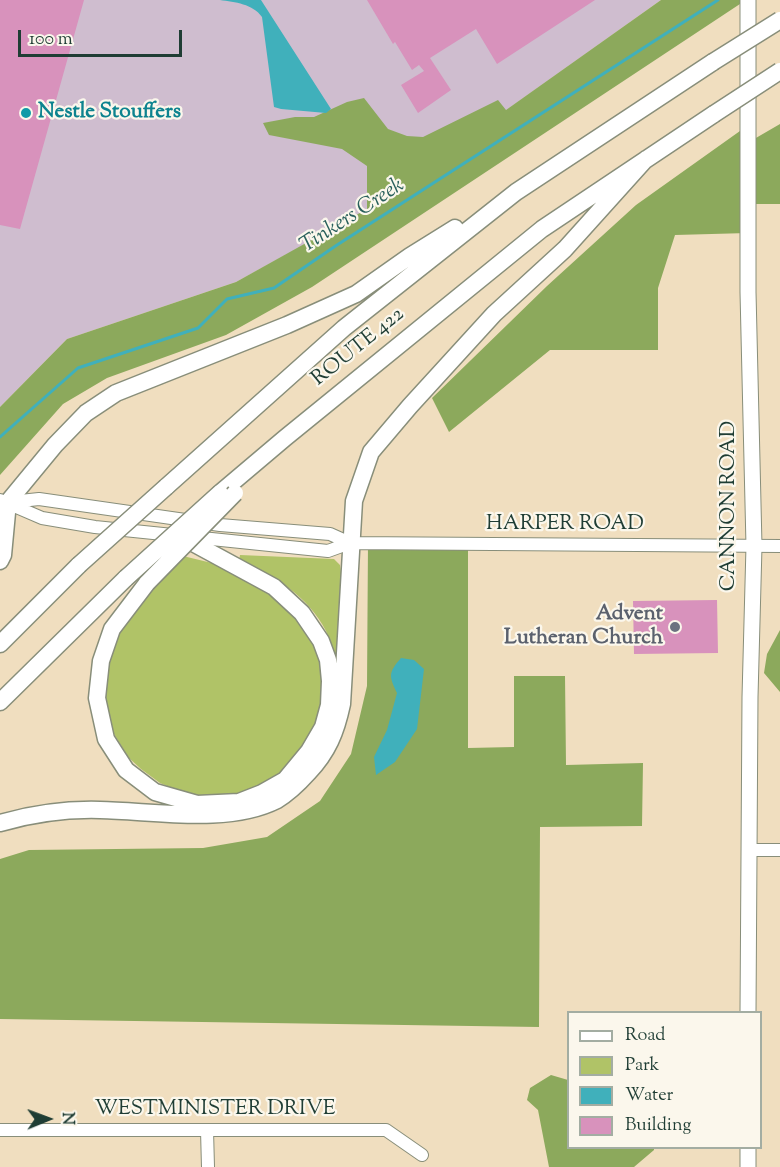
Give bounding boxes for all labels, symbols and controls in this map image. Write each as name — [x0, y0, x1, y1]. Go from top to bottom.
scale bar — [21, 18, 184, 56]
text: 100 m — [29, 27, 73, 53]
place label: Nestle Stouffers — [38, 100, 181, 126]
marker: Nestle Stouffers — [19, 106, 33, 120]
water label: Tinkers Creek — [296, 174, 410, 260]
street label: ROUTE 422 — [308, 303, 410, 393]
street label: CANNON ROAD — [717, 421, 743, 591]
street label: HARPER ROAD — [486, 512, 644, 538]
place label: Advent Lutheran Church — [504, 602, 663, 652]
marker: Advent Lutheran Church — [668, 620, 682, 634]
legend — [567, 1011, 762, 1149]
text: Road — [625, 1023, 665, 1049]
text: Park — [625, 1053, 659, 1079]
text: Water — [625, 1083, 673, 1109]
north arrow — [18, 1089, 78, 1149]
street label: WESTMINISTER DRIVE — [95, 1097, 335, 1123]
text: N — [55, 1112, 78, 1125]
text: Building — [625, 1113, 691, 1139]

